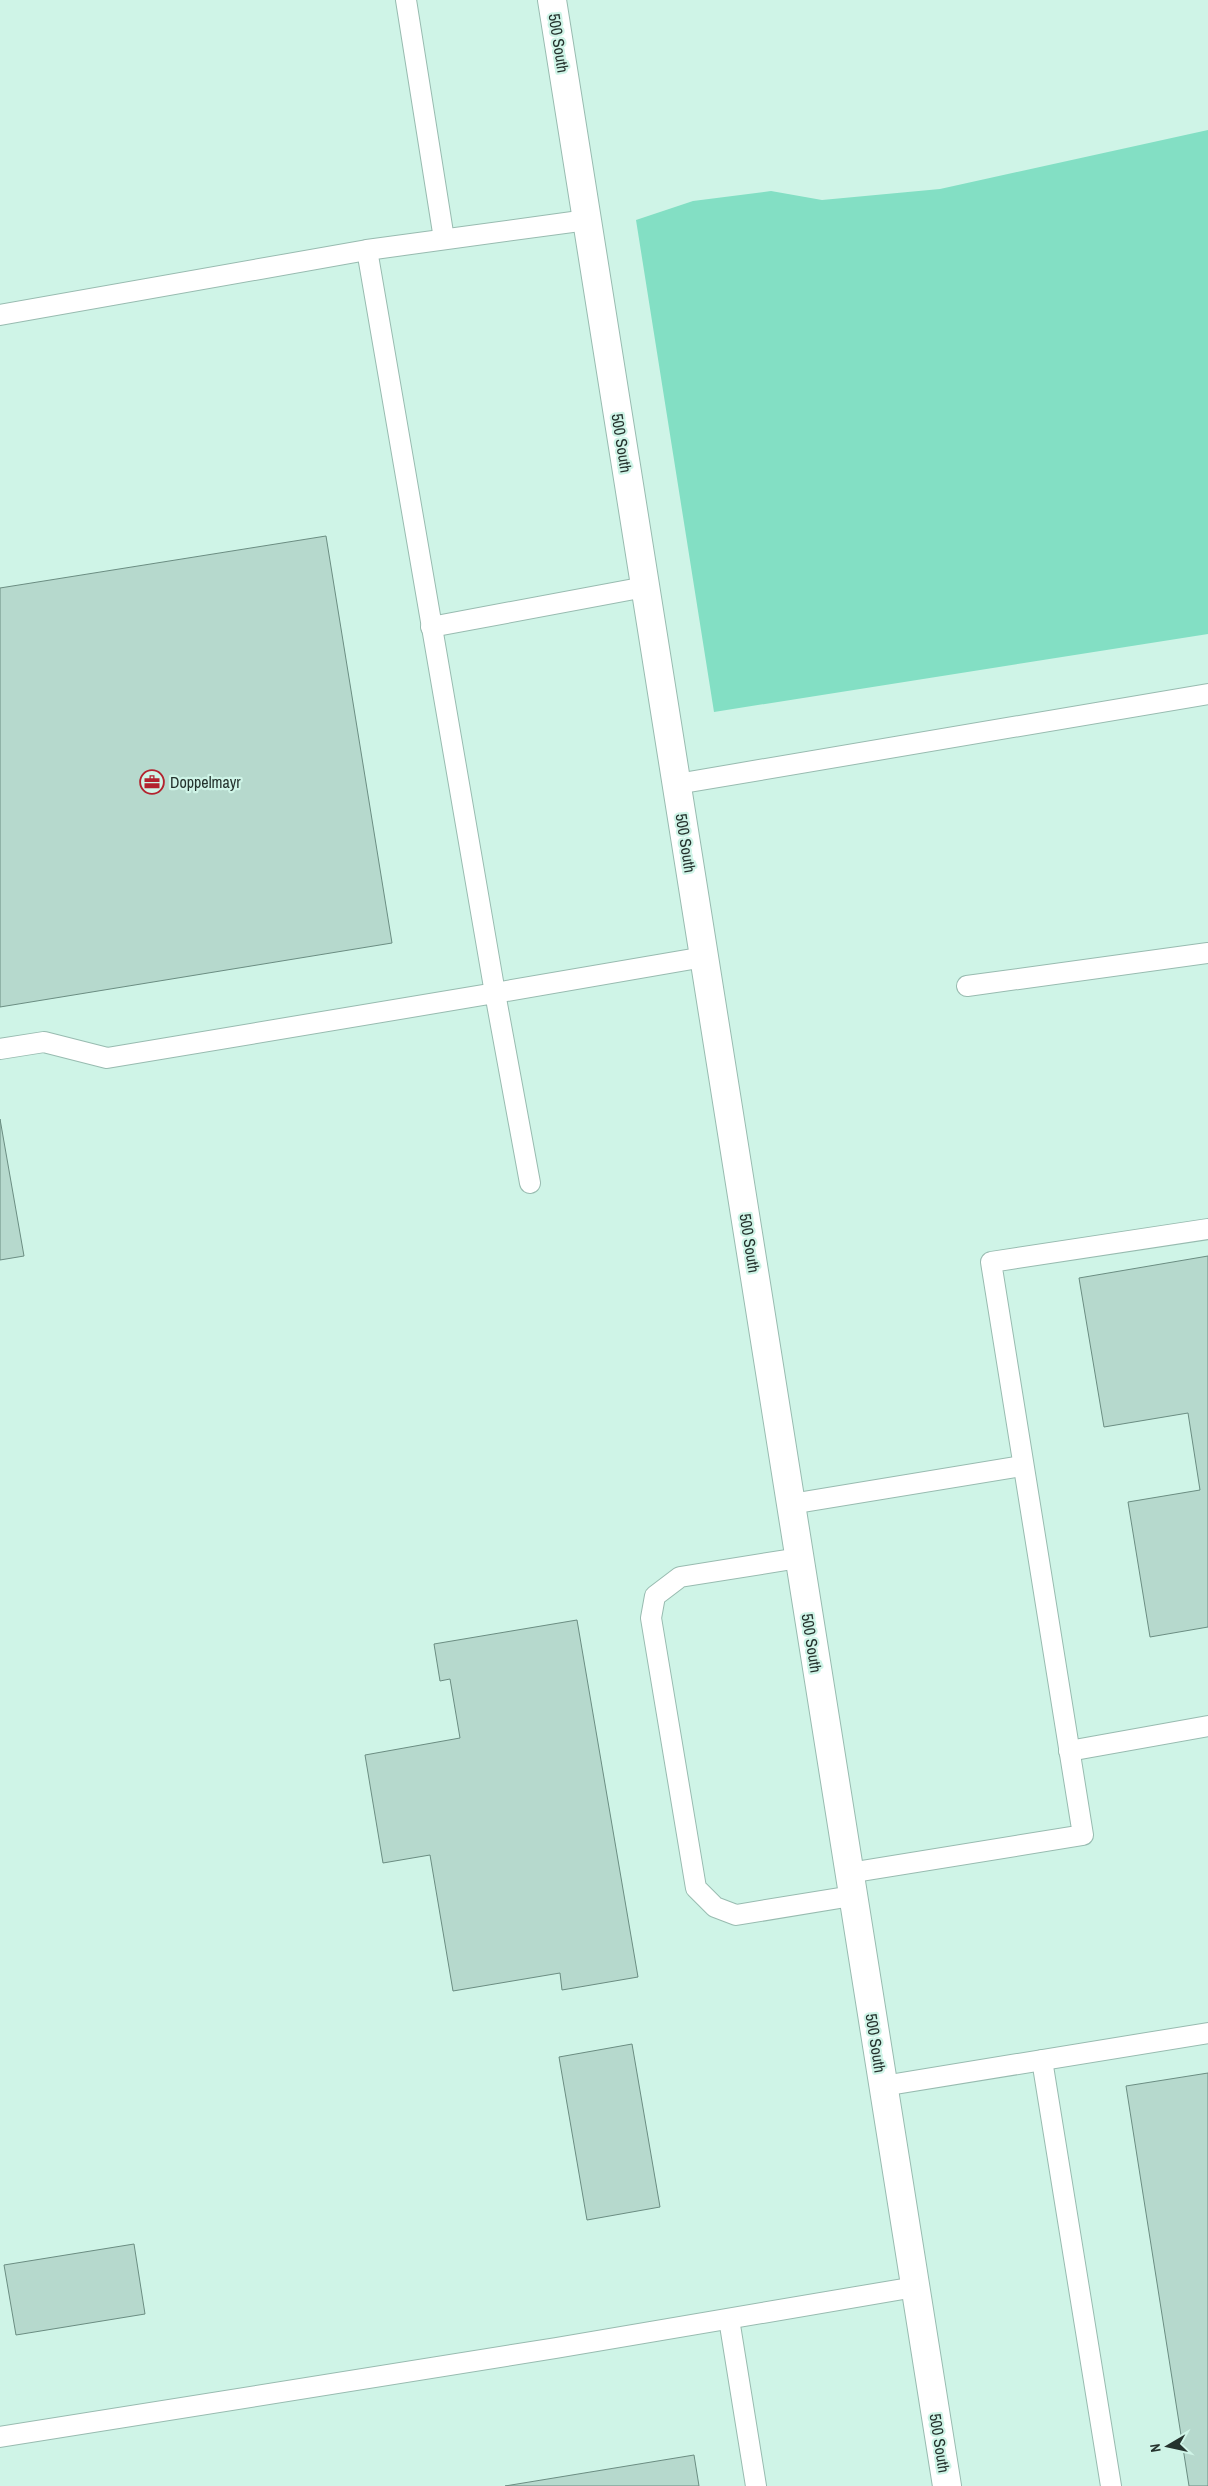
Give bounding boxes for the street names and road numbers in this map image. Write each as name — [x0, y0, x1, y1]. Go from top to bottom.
street label: 500 South — [543, 12, 575, 74]
street label: 500 South — [606, 412, 638, 474]
street label: 500 South — [670, 812, 702, 874]
street label: 500 South — [734, 1212, 766, 1274]
street label: 500 South — [796, 1612, 828, 1674]
street label: 500 South — [860, 2012, 892, 2074]
street label: 500 South — [924, 2412, 956, 2474]

